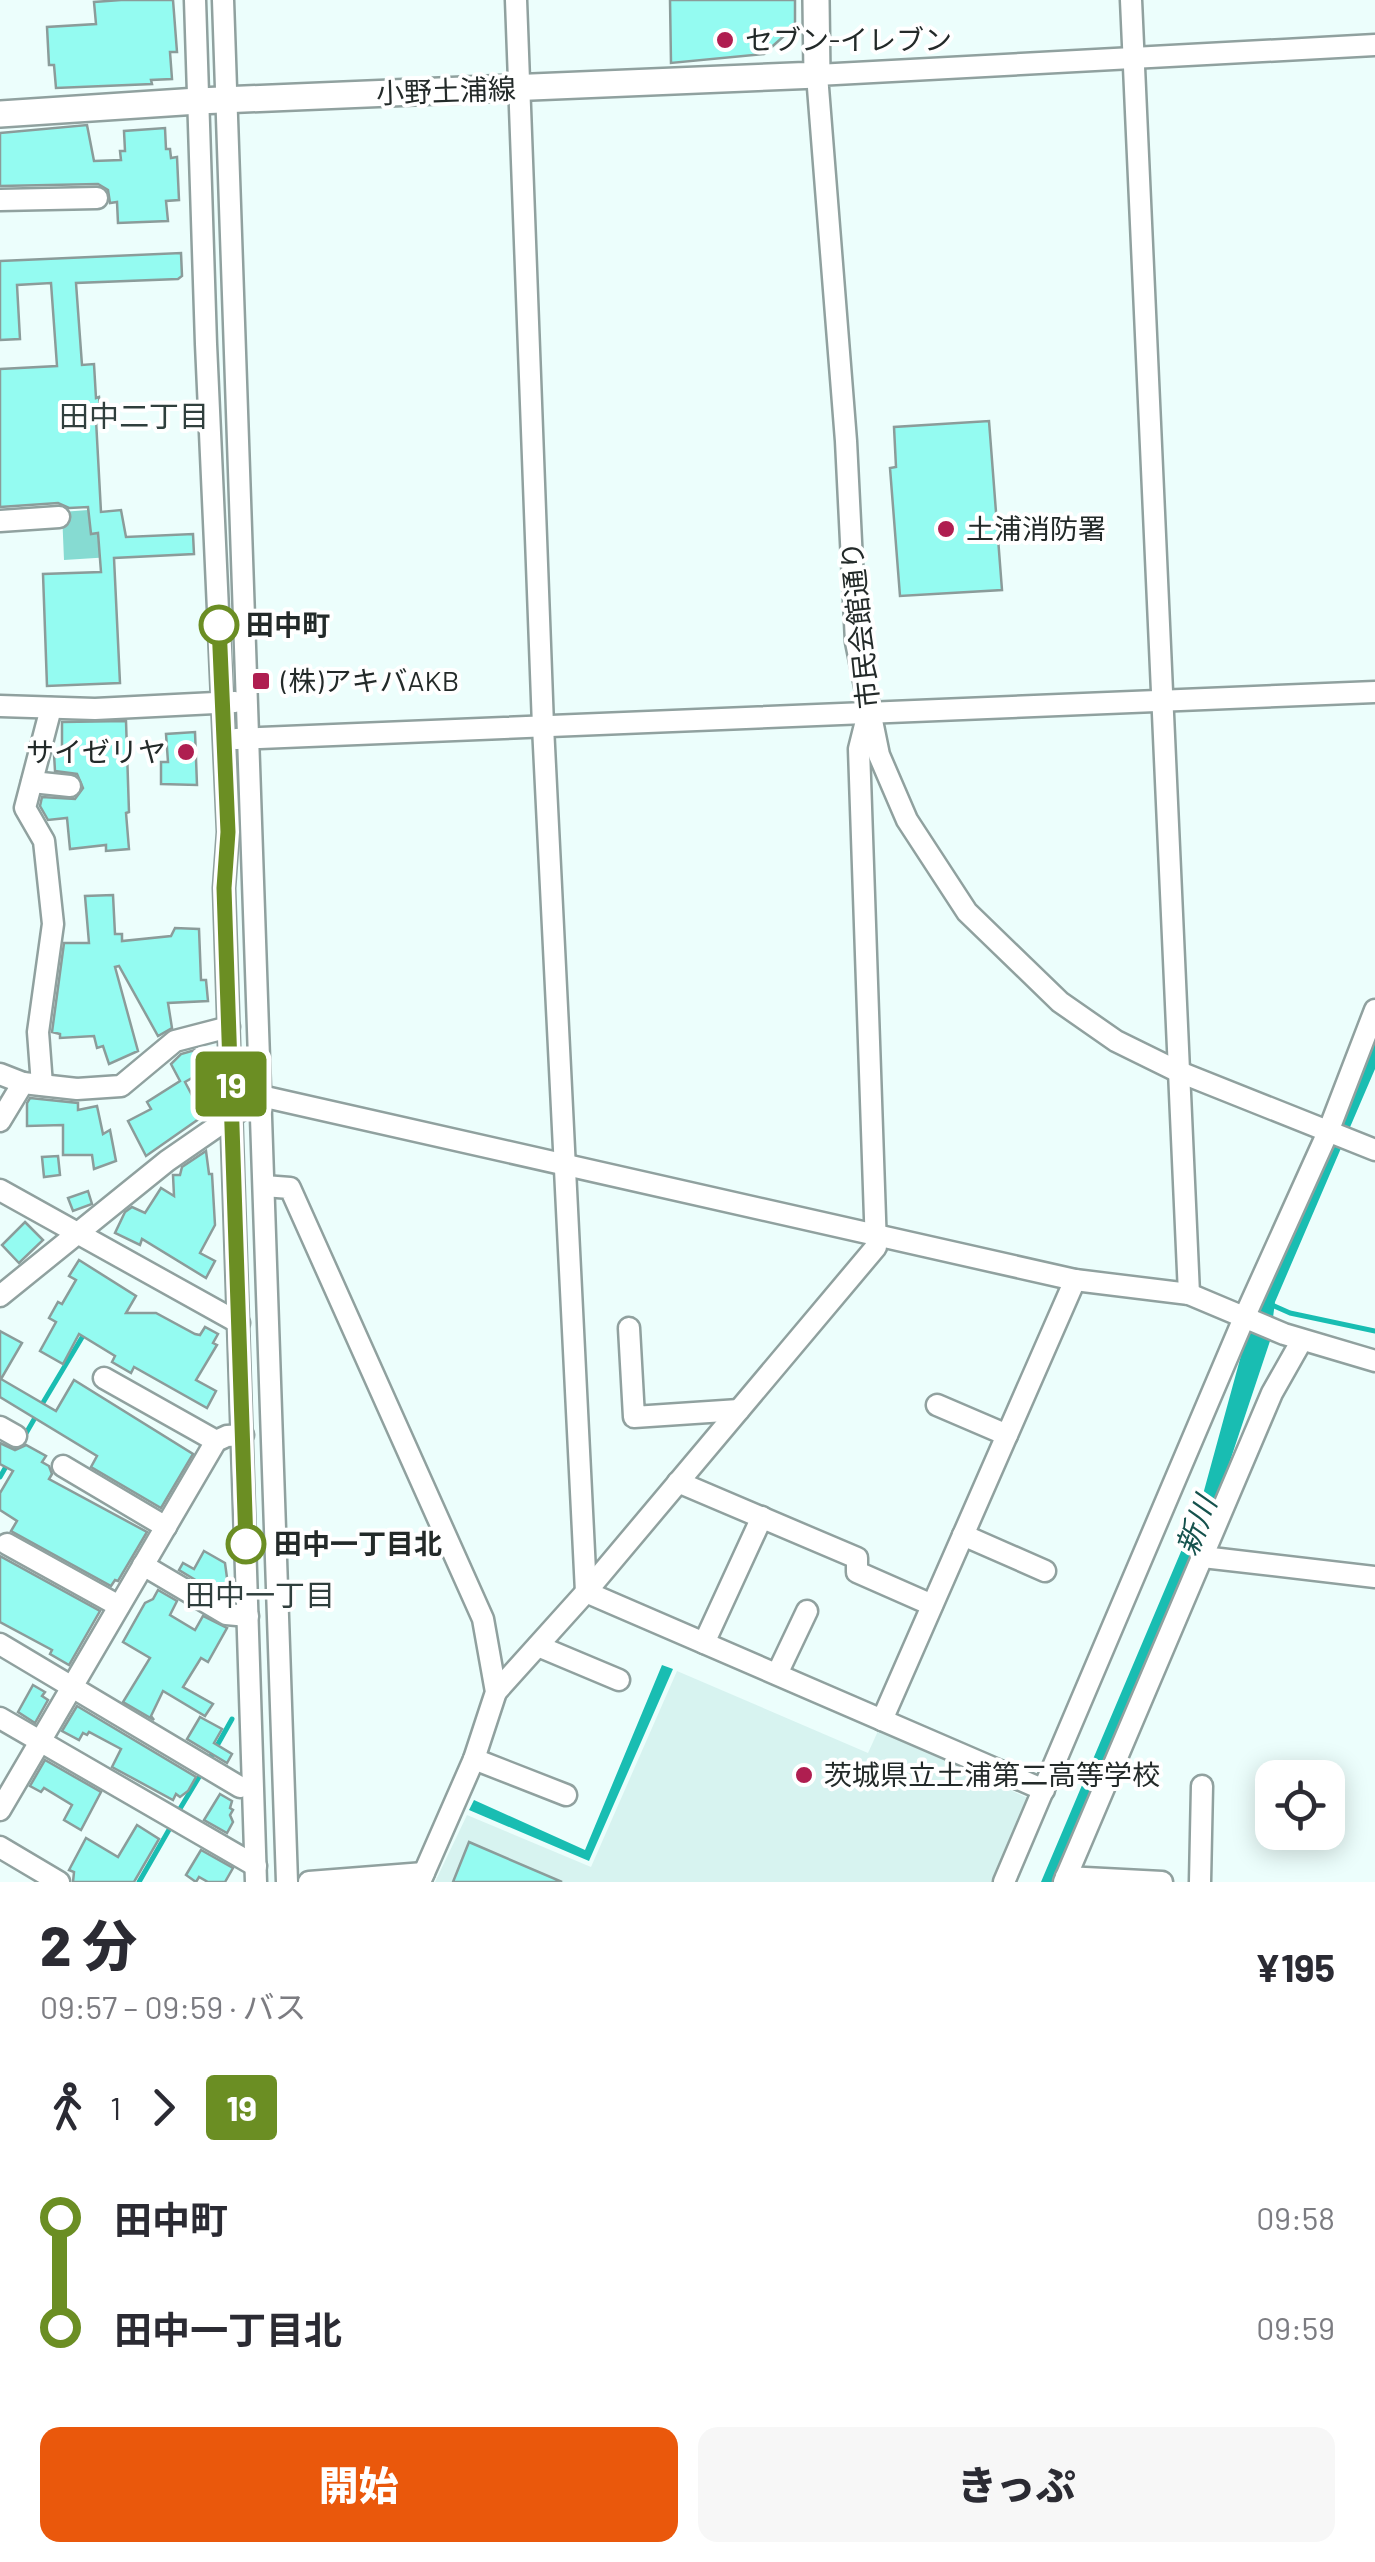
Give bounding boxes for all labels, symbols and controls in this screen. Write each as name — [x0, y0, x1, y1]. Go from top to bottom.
place label: セブン-イレブン — [745, 22, 952, 56]
marker: セブン-イレブン — [714, 29, 736, 51]
street label: 小野土浦線 — [375, 71, 517, 109]
district label: 田中二丁目 — [59, 397, 209, 433]
place label: 土浦消防署 — [966, 511, 1106, 545]
marker: 土浦消防署 — [935, 518, 957, 540]
street label: 市民会館通り — [833, 540, 885, 710]
marker: 田中町 — [200, 606, 238, 644]
place label: 田中町 — [246, 607, 330, 641]
place label: (株)アキバAKB — [280, 663, 459, 697]
marker: (株)アキバAKB — [250, 670, 272, 692]
place label: サイゼリヤ — [26, 734, 166, 768]
marker: サイゼリヤ — [175, 741, 197, 763]
line badge: 19 — [186, 1052, 276, 1116]
text: 19 — [216, 1063, 246, 1105]
water label: 新川 — [1168, 1488, 1224, 1560]
marker: 田中一丁目北 — [227, 1525, 265, 1563]
place label: 田中一丁目北 — [274, 1526, 442, 1560]
district label: 田中一丁目 — [185, 1576, 335, 1612]
place label: 茨城県立土浦第二高等学校 — [824, 1757, 1160, 1791]
map controls — [1255, 1760, 1345, 1850]
button: locate — [1255, 1760, 1345, 1850]
marker: 茨城県立土浦第二高等学校 — [793, 1764, 815, 1786]
text: 2 分 — [40, 1911, 137, 1977]
text: ¥195 — [1255, 1944, 1335, 1990]
text: 09:57 – 09:59 · バス — [40, 1987, 307, 2025]
icon: walk — [40, 2080, 95, 2135]
icon: forward — [136, 2080, 191, 2135]
text: 19 — [226, 2086, 257, 2128]
text: 1 — [110, 2088, 121, 2126]
text: 田中町 — [114, 2196, 228, 2242]
text: 09:58 — [1256, 2198, 1335, 2236]
text: 田中一丁目北 — [114, 2306, 342, 2352]
text: 09:59 — [1256, 2308, 1335, 2346]
button: 開始 — [40, 2427, 678, 2542]
button: きっぷ — [698, 2427, 1335, 2542]

